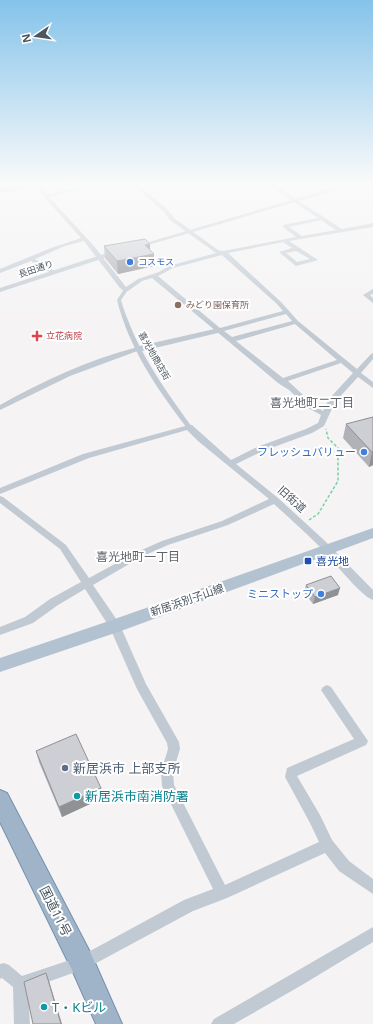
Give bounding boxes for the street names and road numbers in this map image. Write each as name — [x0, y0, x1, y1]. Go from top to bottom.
street label: 長田通り — [17, 257, 55, 280]
street label: 喜光地商店街 — [135, 329, 174, 382]
street label: 旧街道 — [275, 482, 310, 515]
street label: 新居浜別子山線 — [148, 580, 226, 619]
street label: 国道11号 — [36, 883, 76, 939]

